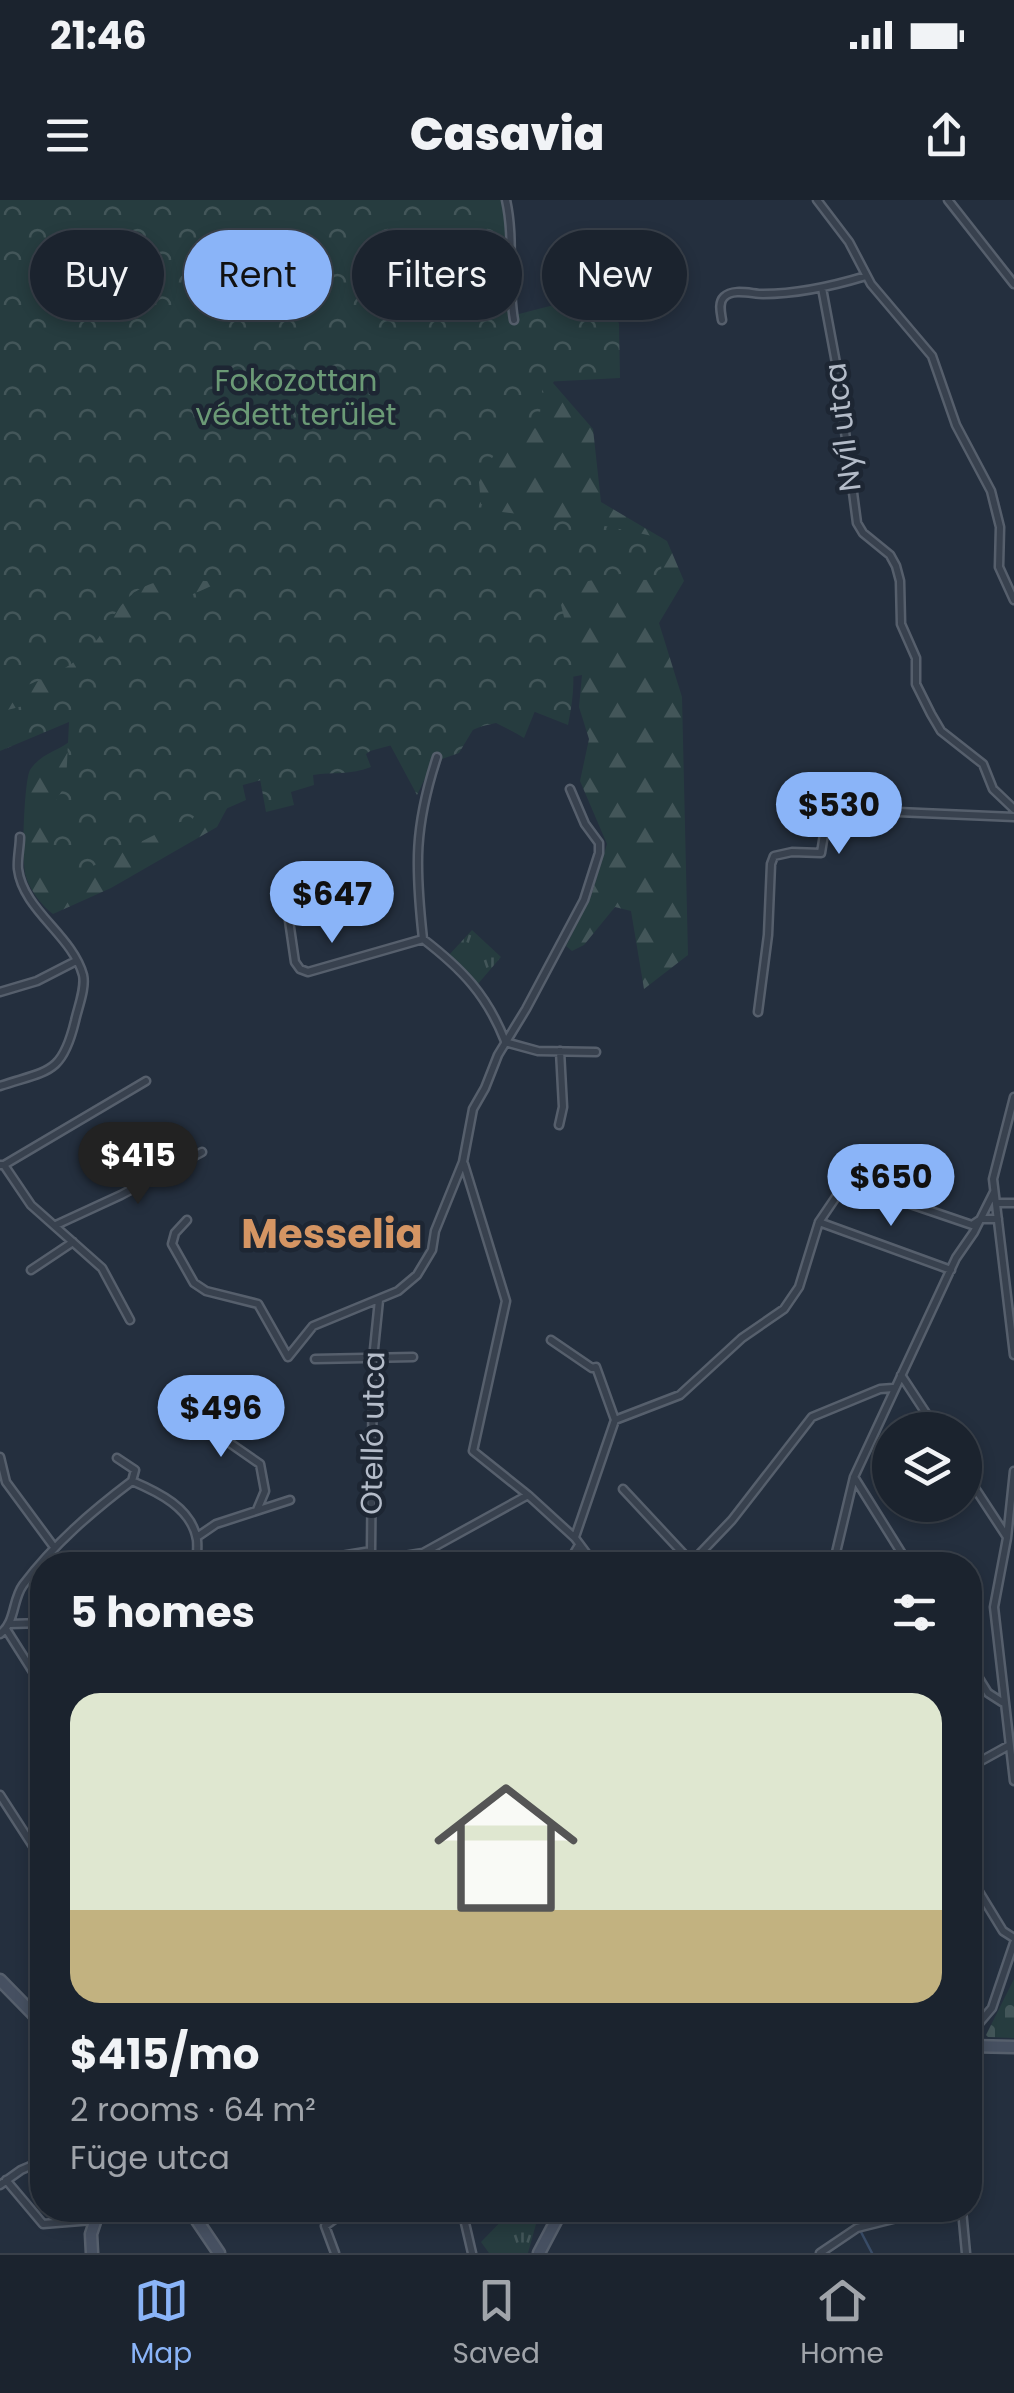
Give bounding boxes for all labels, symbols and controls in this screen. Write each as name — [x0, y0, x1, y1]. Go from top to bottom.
text: 21:46 — [50, 9, 147, 62]
text: Casavia — [410, 103, 604, 166]
icon: menu — [40, 108, 95, 163]
icon: share — [919, 108, 974, 163]
chip: Buy — [30, 230, 164, 320]
chip: Rent — [184, 230, 332, 320]
chip: Filters — [352, 230, 522, 320]
chip: New — [542, 230, 687, 320]
park label: Fokozottan védett terület — [196, 359, 396, 436]
street label: Nyíl utca — [813, 360, 872, 494]
pin: $530 — [780, 772, 898, 857]
text: $530 — [798, 782, 880, 827]
pin: $647 — [273, 861, 391, 946]
text: $647 — [292, 871, 372, 916]
pin: $415 — [79, 1122, 197, 1207]
text: $415 — [100, 1132, 176, 1177]
pin: $650 — [832, 1144, 950, 1229]
text: $650 — [849, 1154, 933, 1199]
district label: Messelia — [241, 1206, 423, 1262]
street label: Otelló utca — [350, 1351, 395, 1515]
pin: $496 — [162, 1375, 280, 1460]
text: $496 — [180, 1385, 262, 1430]
map controls — [872, 1412, 982, 1522]
button: layers — [872, 1412, 982, 1522]
text: 5 homes — [70, 1583, 255, 1642]
icon: filters — [887, 1585, 942, 1640]
icon: home — [416, 1758, 596, 1938]
text: $415/mo — [70, 2025, 259, 2084]
text: 2 rooms · 64 m² — [70, 2087, 316, 2132]
text: Füge utca — [70, 2135, 230, 2180]
tab: Map — [130, 2273, 192, 2375]
tab: Saved — [453, 2273, 540, 2375]
tab: Home — [800, 2273, 884, 2375]

